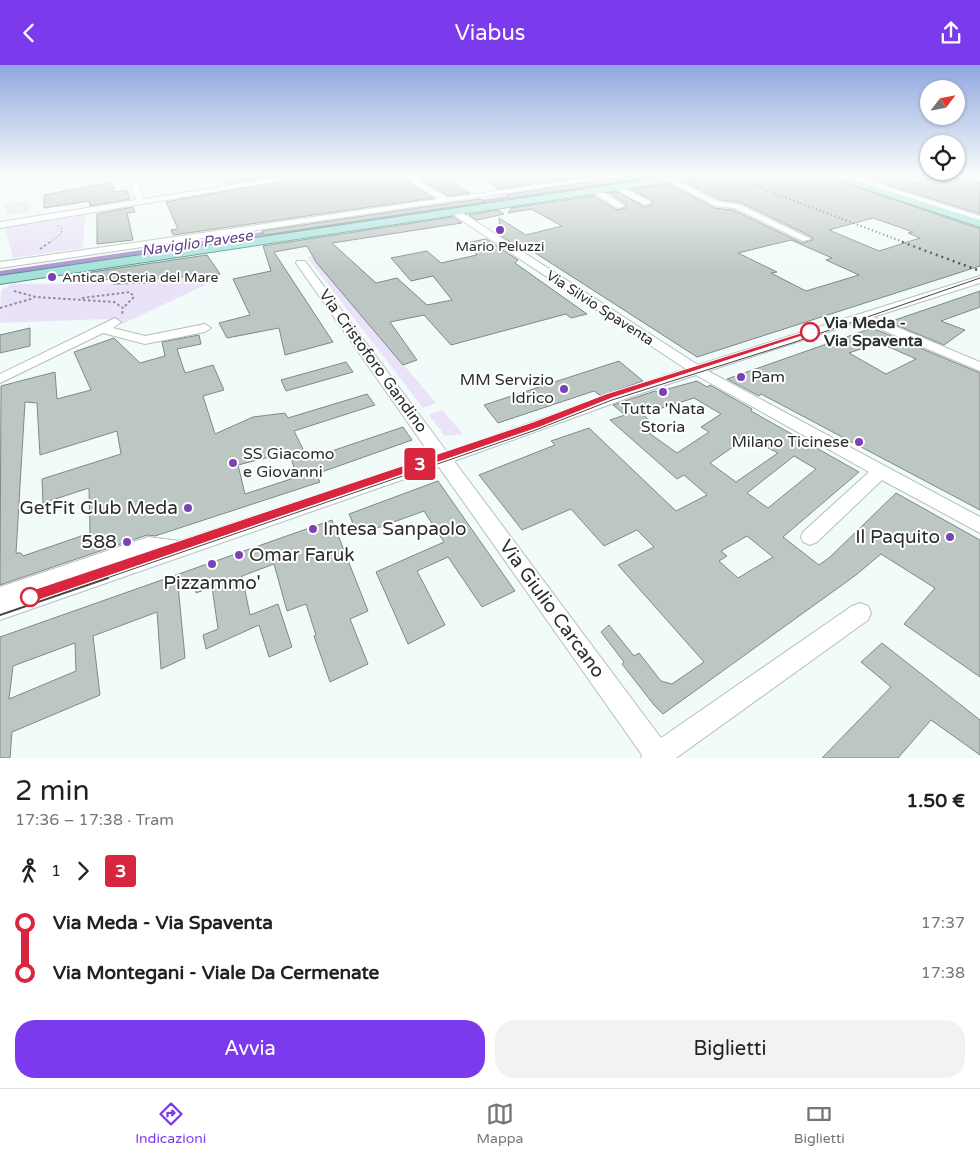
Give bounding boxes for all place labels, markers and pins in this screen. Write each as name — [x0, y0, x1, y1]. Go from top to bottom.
marker: Mario Peluzzi — [494, 224, 506, 236]
place label: Mario Peluzzi — [456, 238, 544, 255]
place label: Antica Osteria del Mare — [62, 269, 218, 286]
marker: Antica Osteria del Mare — [46, 271, 58, 283]
place label: Via Meda - Via Spaventa — [824, 313, 923, 351]
marker: Via Meda - Via Spaventa — [800, 322, 820, 342]
place label: Pam — [751, 367, 785, 387]
place label: MM Servizio Idrico — [460, 370, 554, 408]
marker: Pam — [735, 371, 747, 383]
marker: MM Servizio Idrico — [558, 383, 570, 395]
marker: Tutta 'Nata Storia — [657, 386, 669, 398]
place label: Tutta 'Nata Storia — [621, 399, 705, 437]
place label: Milano Ticinese — [731, 432, 849, 452]
marker: Milano Ticinese — [853, 436, 865, 448]
place label: SS Giacomo e Giovanni — [243, 444, 335, 482]
marker: SS Giacomo e Giovanni — [227, 457, 239, 469]
place label: GetFit Club Meda — [19, 497, 178, 519]
marker: GetFit Club Meda — [182, 502, 194, 514]
place label: Intesa Sanpaolo — [323, 518, 467, 540]
marker: Intesa Sanpaolo — [307, 523, 319, 535]
place label: Il Paquito — [855, 526, 940, 548]
place label: 588 — [81, 531, 117, 553]
marker: Il Paquito — [944, 531, 956, 543]
marker: 588 — [121, 536, 133, 548]
place label: Omar Faruk — [249, 544, 355, 566]
marker: Omar Faruk — [233, 549, 245, 561]
marker: Pizzammo' — [206, 558, 218, 570]
place label: Pizzammo' — [163, 572, 261, 594]
unlabelled marker — [20, 587, 40, 607]

